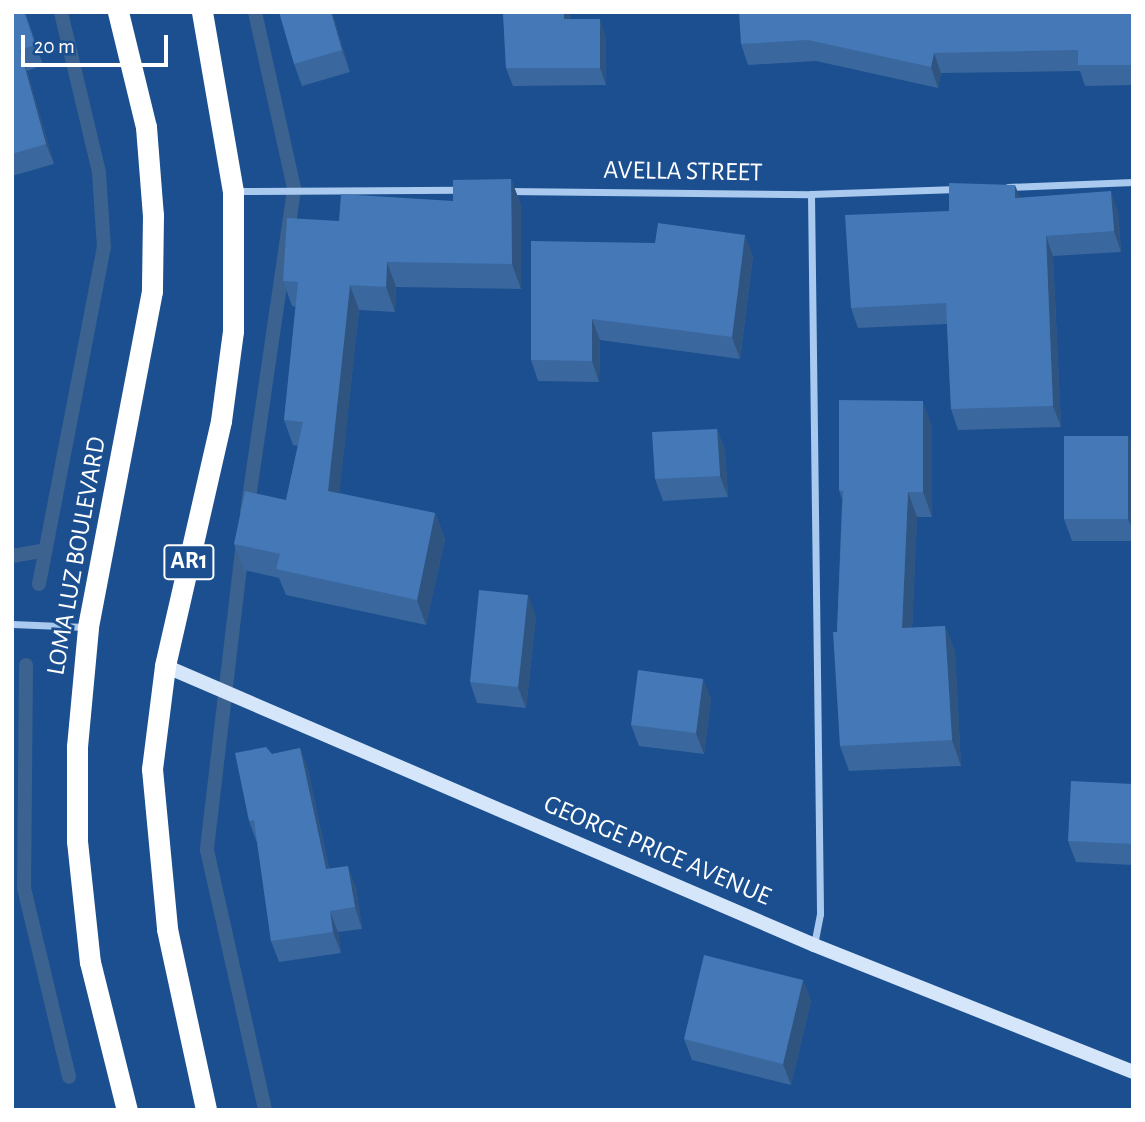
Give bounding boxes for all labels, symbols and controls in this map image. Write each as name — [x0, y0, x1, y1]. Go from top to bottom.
scale bar — [24, 21, 172, 65]
text: 20 m — [34, 36, 75, 57]
street label: AVELLA STREET — [603, 155, 763, 189]
street label: LOMA LUZ BOULEVARD — [41, 434, 113, 678]
road number: AR1 — [163, 542, 215, 582]
street label: GEORGE PRICE AVENUE — [539, 789, 775, 913]

